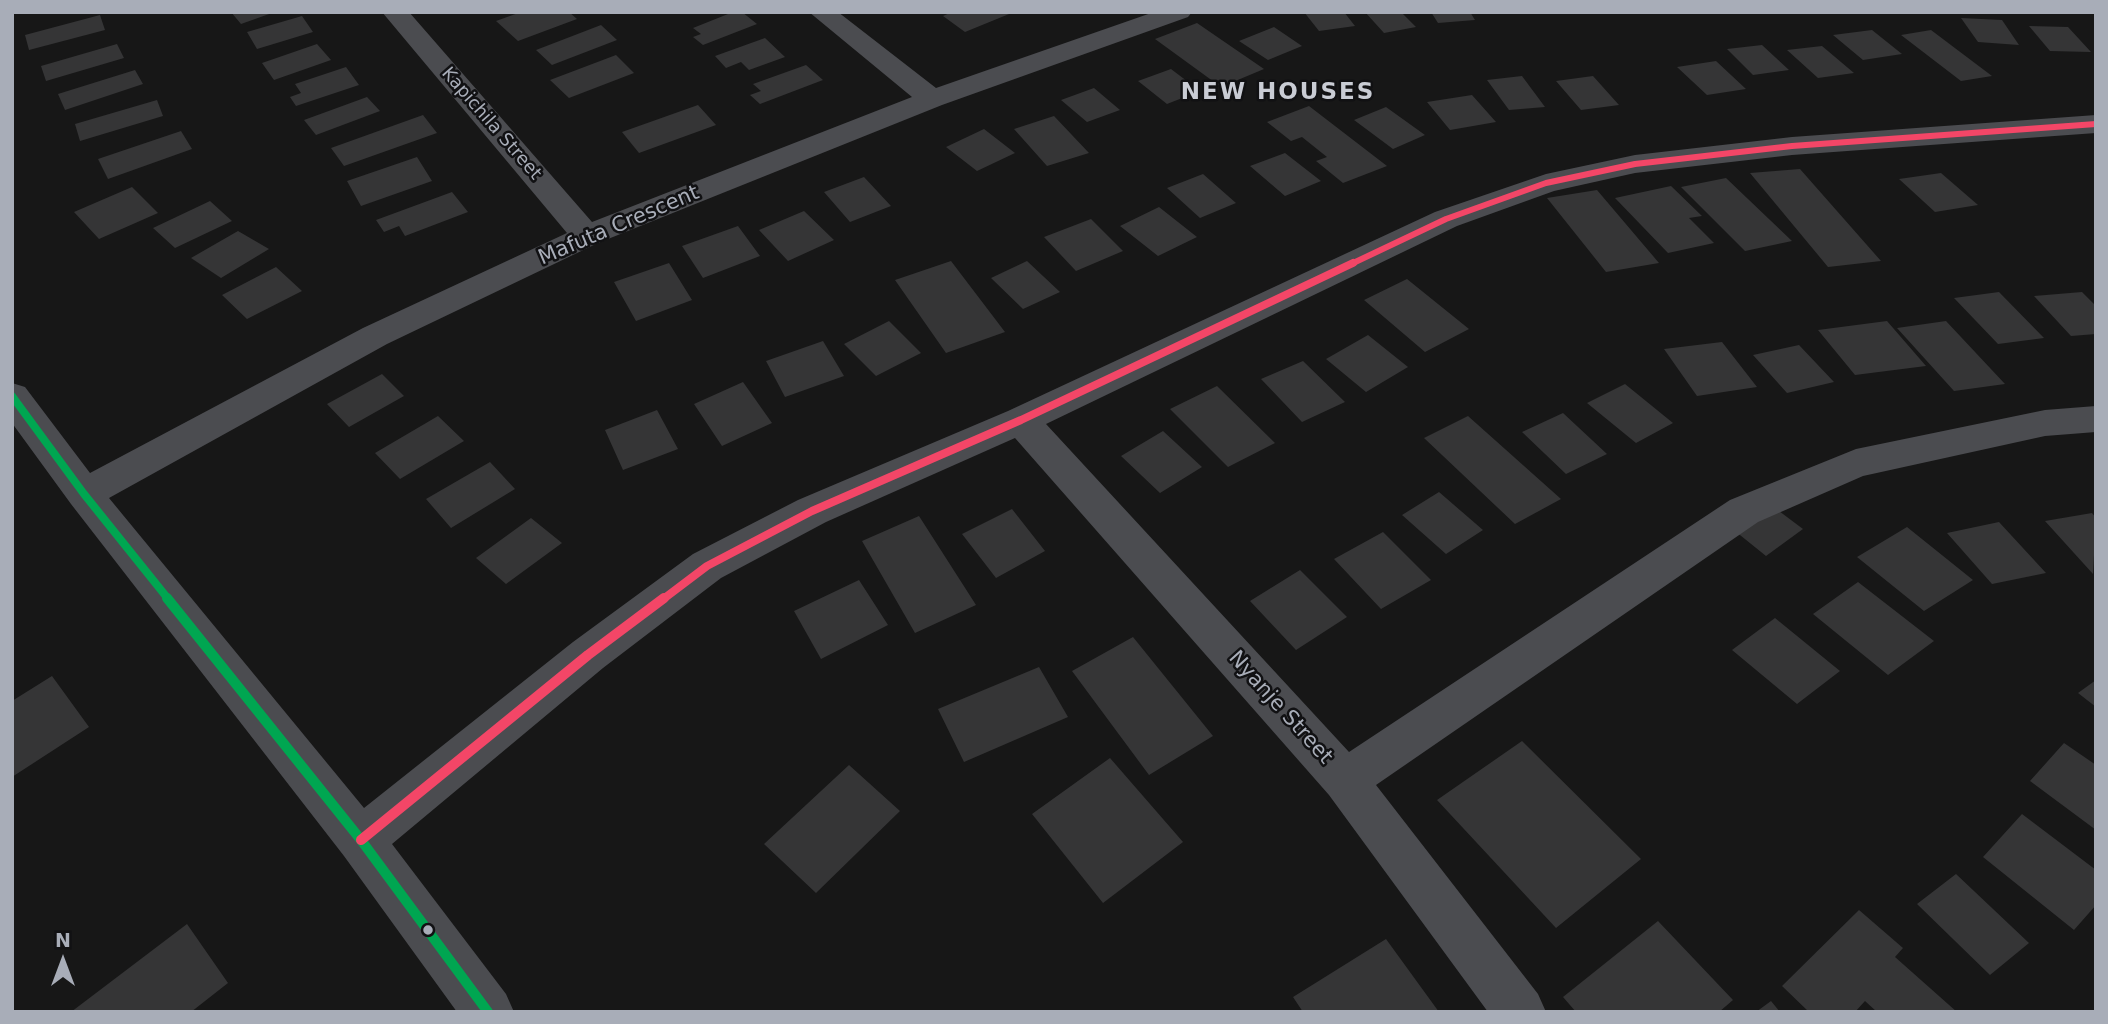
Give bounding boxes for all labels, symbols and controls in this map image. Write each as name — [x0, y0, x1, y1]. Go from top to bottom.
street label: Kapichila Street — [436, 63, 546, 185]
district label: NEW HOUSES — [1182, 79, 1374, 107]
street label: Mafuta Crescent — [535, 181, 703, 271]
street label: Nyanje Street — [1223, 646, 1337, 770]
unlabelled marker — [421, 923, 435, 937]
north arrow — [28, 926, 98, 996]
text: N — [55, 929, 71, 951]

